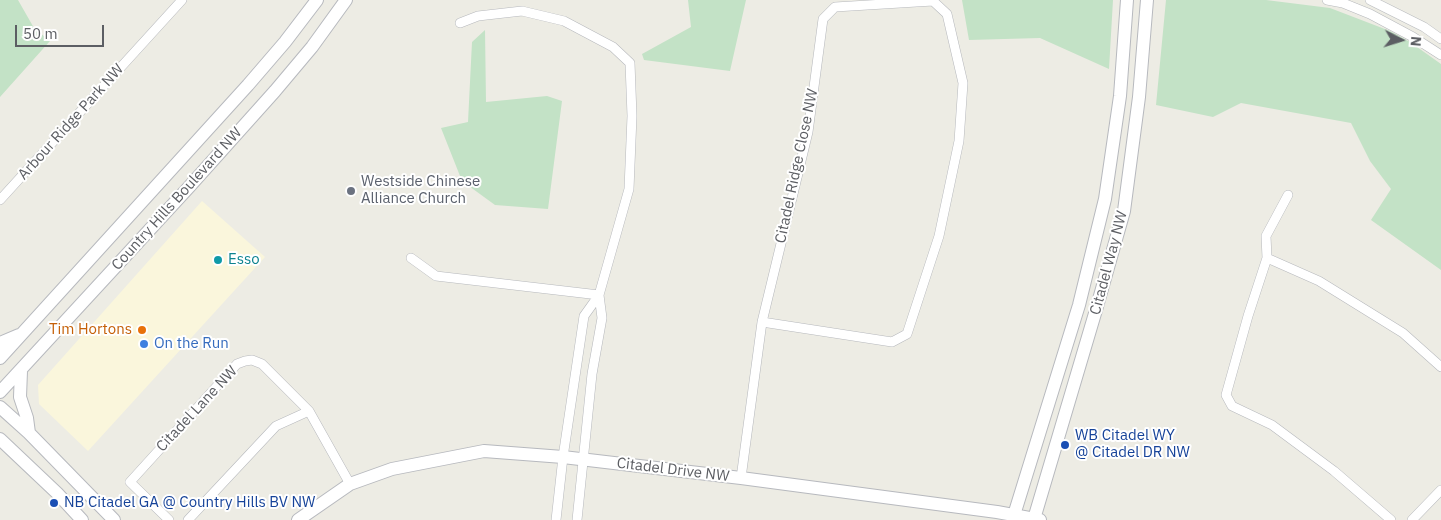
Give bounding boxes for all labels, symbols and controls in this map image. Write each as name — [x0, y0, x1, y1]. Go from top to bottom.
scale bar — [18, 15, 106, 47]
north arrow — [1376, 15, 1426, 65]
text: 50 m — [23, 24, 58, 43]
text: N — [1407, 35, 1425, 47]
street label: Arbour Ridge Park NW — [14, 60, 128, 184]
street label: Citadel Ridge Close NW — [772, 87, 822, 245]
street label: Country Hills Boulevard NW — [108, 124, 246, 274]
place label: Westside Chinese Alliance Church — [361, 173, 480, 208]
marker: Westside Chinese Alliance Church — [345, 185, 357, 197]
street label: Citadel Way NW — [1086, 209, 1132, 317]
place label: Esso — [228, 251, 260, 269]
marker: Esso — [212, 254, 224, 266]
place label: Tim Hortons — [49, 321, 132, 339]
marker: Tim Hortons — [136, 324, 148, 336]
place label: On the Run — [154, 335, 229, 353]
marker: On the Run — [138, 338, 150, 350]
street label: Citadel Lane NW — [153, 362, 241, 456]
place label: WB Citadel WY @ Citadel DR NW — [1075, 427, 1190, 462]
marker: WB Citadel WY @ Citadel DR NW — [1059, 439, 1071, 451]
street label: Citadel Drive NW — [616, 454, 730, 486]
place label: NB Citadel GA @ Country Hills BV NW — [64, 494, 315, 512]
marker: NB Citadel GA @ Country Hills BV NW — [48, 497, 60, 509]

